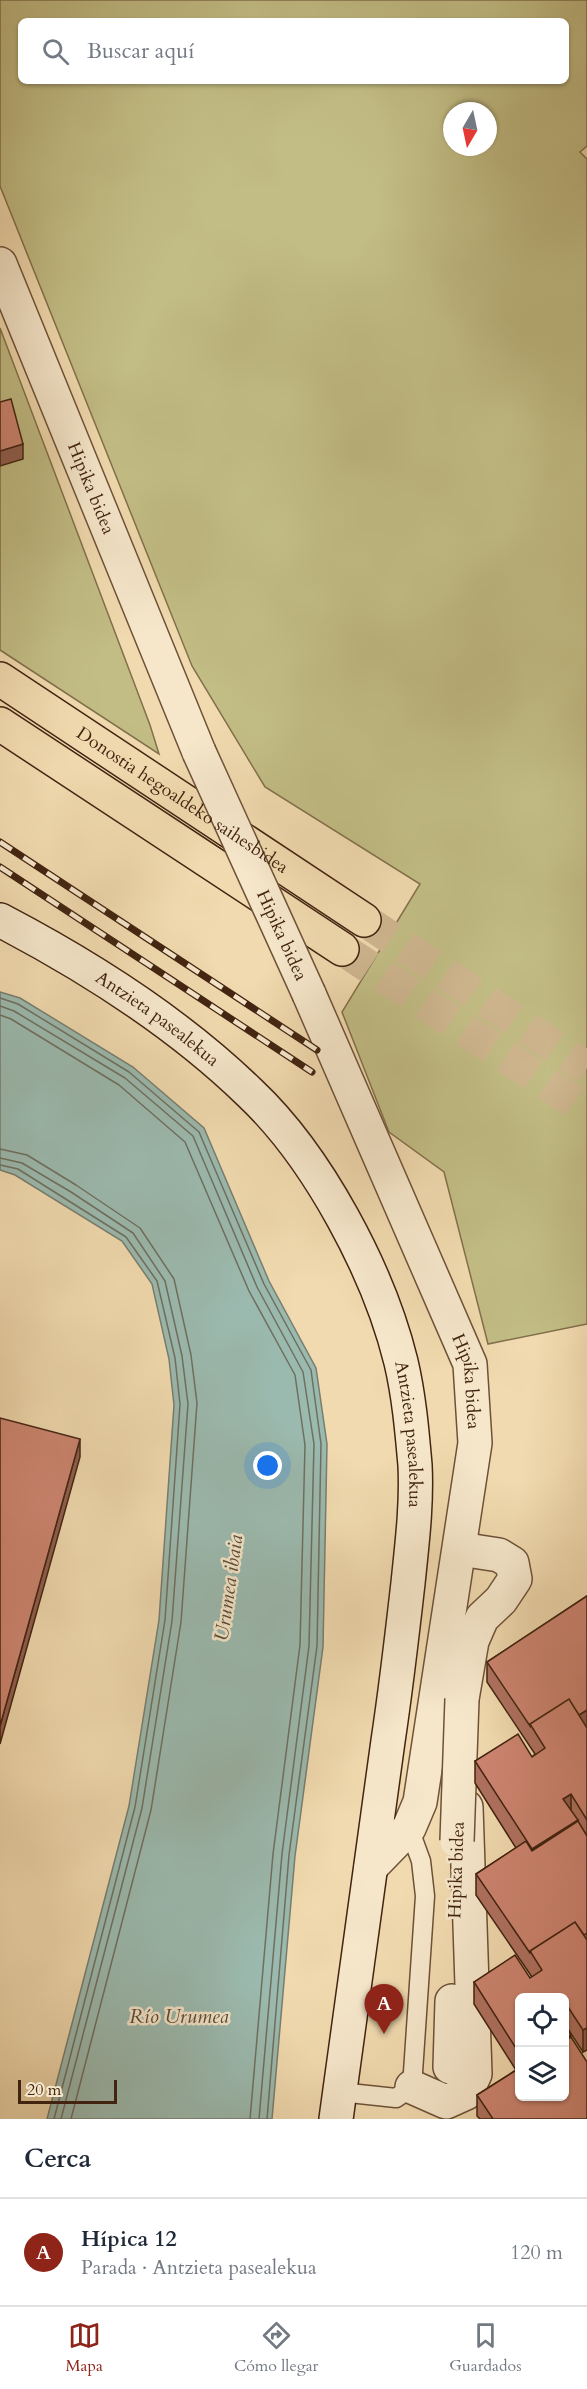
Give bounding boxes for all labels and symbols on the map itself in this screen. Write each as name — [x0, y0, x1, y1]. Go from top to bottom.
north arrow — [443, 102, 497, 156]
street label: Hipika bidea — [61, 438, 121, 538]
street label: Donostia hegoaldeko saihesbidea — [71, 721, 293, 880]
street label: Hipika bidea — [250, 886, 313, 985]
street label: Antzieta pasealekua — [90, 965, 225, 1072]
street label: Hipika bidea — [445, 1330, 486, 1430]
street label: Antzieta pasealekua — [388, 1358, 427, 1509]
your location — [253, 1451, 282, 1480]
water label: Urumea ibaia — [208, 1533, 249, 1643]
street label: Hipika bidea — [442, 1821, 471, 1919]
pin: A — [364, 1984, 404, 2034]
water label: Río Urumea — [129, 2003, 229, 2030]
scale bar — [18, 2077, 117, 2104]

